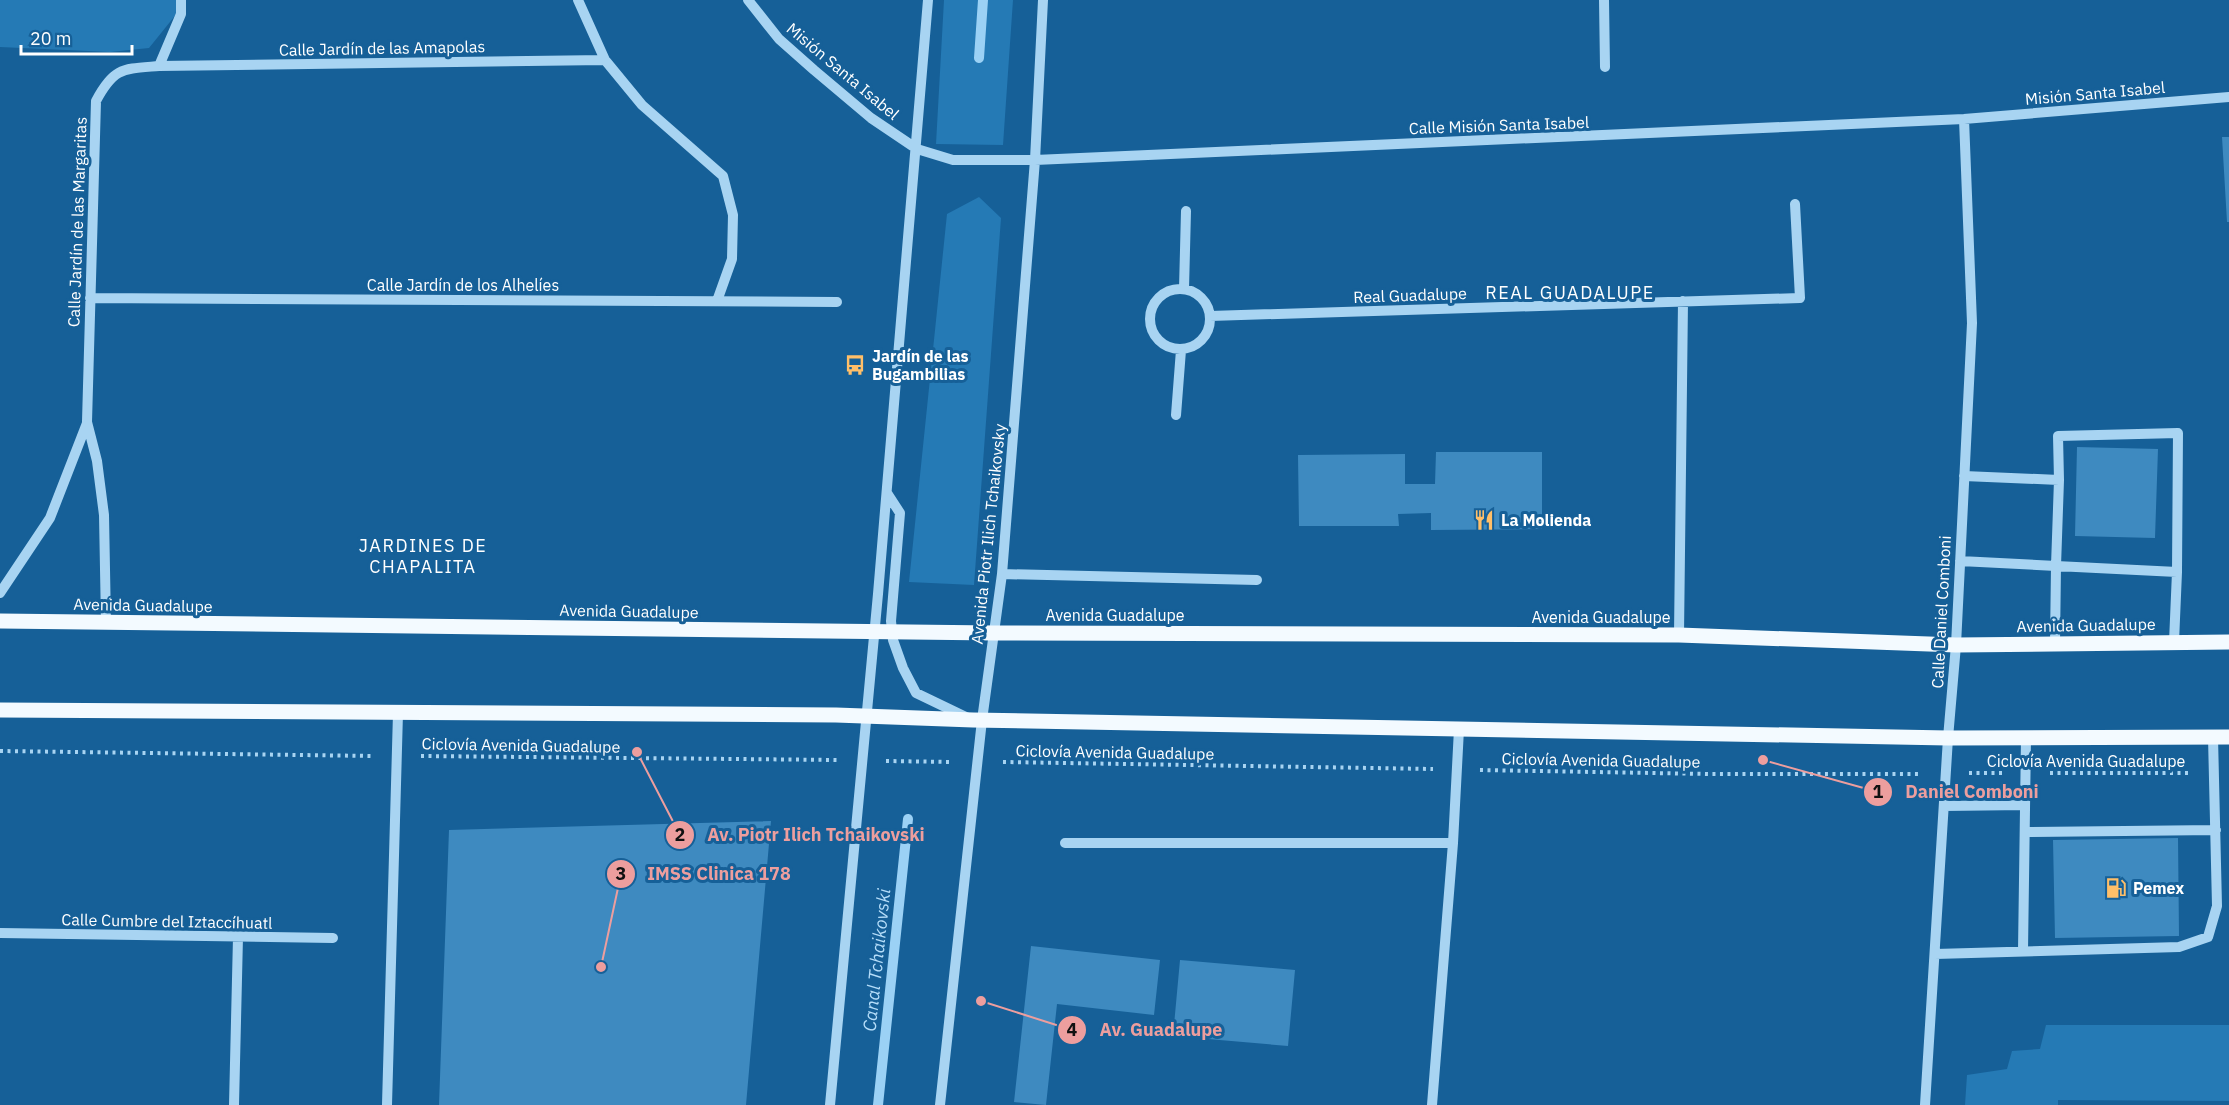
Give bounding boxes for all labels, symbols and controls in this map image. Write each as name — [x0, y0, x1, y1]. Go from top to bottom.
scale bar — [21, 18, 132, 56]
street label: Misión Santa Isabel — [783, 18, 903, 124]
text: 20 m — [30, 27, 72, 50]
street label: Calle Jardín de las Amapolas — [279, 36, 485, 60]
street label: Misión Santa Isabel — [2024, 77, 2166, 109]
street label: Calle Misión Santa Isabel — [1409, 112, 1589, 138]
street label: Calle Jardín de las Margaritas — [63, 117, 91, 327]
street label: Calle Jardín de los Alhelíes — [367, 275, 559, 295]
district label: REAL GUADALUPE — [1485, 281, 1655, 304]
street label: Real Guadalupe — [1353, 283, 1467, 307]
place label: Jardín de las Bugambilias — [872, 346, 969, 384]
bus stop icon: Jardín de las Bugambilias — [843, 353, 867, 377]
street label: Avenida Piotr Ilich Tchaikovsky — [966, 423, 1010, 645]
restaurant icon: La Molienda — [1472, 508, 1496, 532]
place label: La Molienda — [1501, 510, 1591, 530]
district label: JARDINES DE CHAPALITA — [359, 534, 487, 578]
street label: Calle Daniel Comboni — [1927, 535, 1955, 689]
street label: Avenida Guadalupe — [73, 594, 213, 616]
street label: Avenida Guadalupe — [559, 600, 699, 622]
street label: Avenida Guadalupe — [1045, 605, 1185, 625]
street label: Avenida Guadalupe — [1531, 607, 1671, 627]
street label: Avenida Guadalupe — [2016, 614, 2156, 636]
street label: Ciclovía Avenida Guadalupe — [422, 733, 621, 757]
street label: Ciclovía Avenida Guadalupe — [1016, 740, 1215, 764]
street label: Ciclovía Avenida Guadalupe — [1502, 748, 1701, 772]
street label: Ciclovía Avenida Guadalupe — [1987, 751, 2186, 771]
callout: Daniel Comboni — [1863, 774, 2051, 810]
text: 1 — [1873, 780, 1884, 803]
text: Daniel Comboni — [1905, 780, 2039, 803]
callout: Av. Piotr Ilich Tchaikovski — [665, 817, 936, 853]
text: 2 — [675, 823, 685, 846]
text: Av. Piotr Ilich Tchaikovski — [707, 823, 925, 846]
callout: IMSS Clinica 178 — [606, 856, 803, 892]
text: 3 — [616, 862, 626, 885]
text: IMSS Clinica 178 — [647, 862, 791, 885]
fuel station icon: Pemex — [2104, 876, 2128, 900]
place label: Pemex — [2133, 878, 2184, 898]
water label: Canal Tchaikovski — [858, 887, 895, 1033]
street label: Calle Cumbre del Iztaccíhuatl — [61, 909, 273, 933]
callout: Av. Guadalupe — [1057, 1012, 1234, 1048]
text: 4 — [1067, 1018, 1078, 1041]
text: Av. Guadalupe — [1100, 1018, 1222, 1041]

